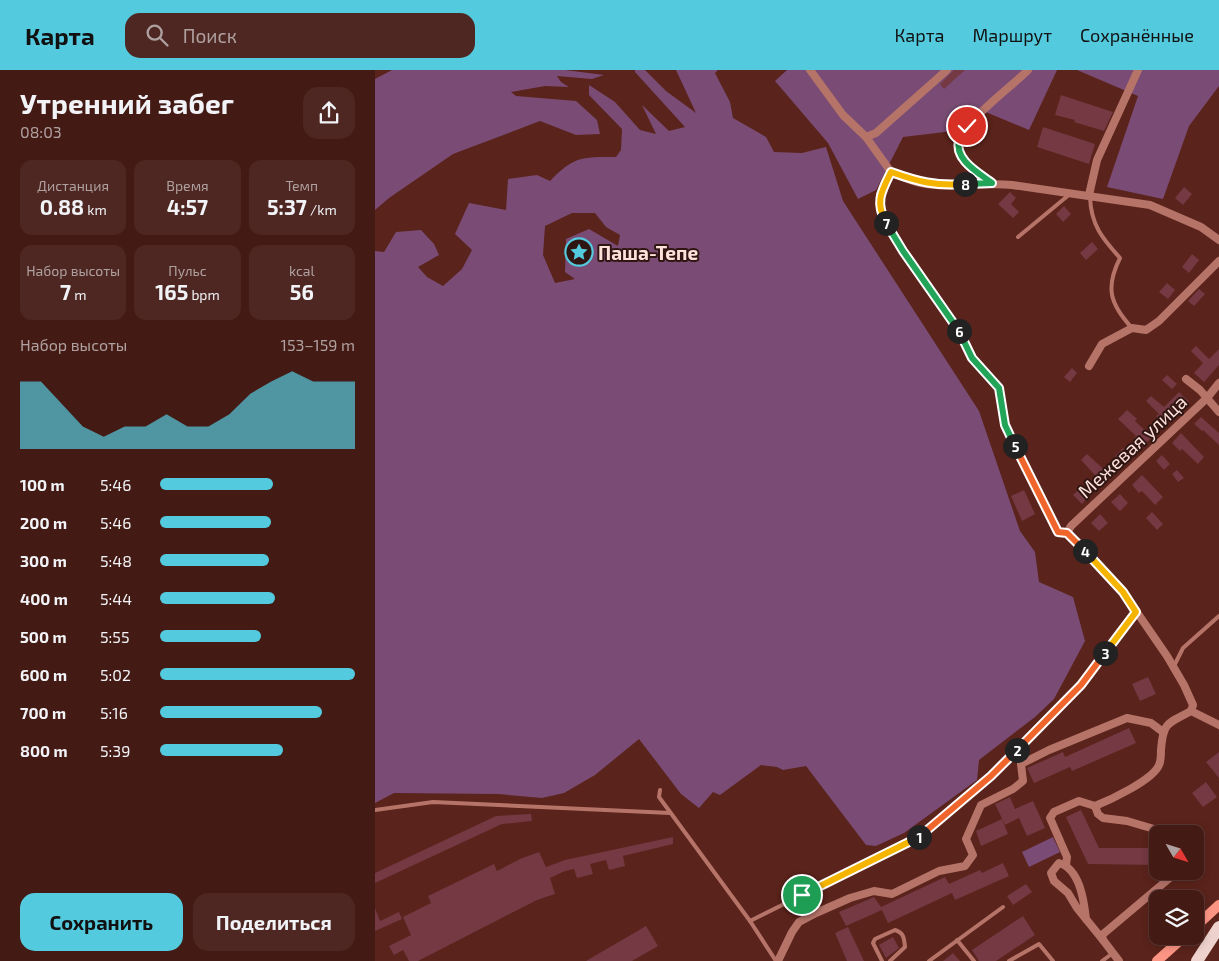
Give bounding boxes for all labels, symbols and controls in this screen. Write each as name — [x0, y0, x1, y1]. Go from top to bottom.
search box — [125, 13, 475, 58]
text: Карта — [25, 21, 95, 50]
icon: search — [143, 21, 171, 49]
text: Поиск — [183, 24, 237, 47]
text: Карта — [894, 24, 944, 46]
text: Маршрут — [972, 24, 1052, 46]
text: Сохранённые — [1080, 24, 1194, 46]
text: Утренний забег — [20, 86, 234, 120]
button: share — [303, 87, 355, 139]
pin — [946, 105, 988, 147]
icon: check — [953, 112, 981, 140]
text: 08:03 — [20, 122, 62, 141]
pin: 8 — [953, 172, 977, 196]
text: 8 — [961, 176, 970, 193]
text: Дистанция — [37, 177, 109, 194]
text: Время — [166, 177, 209, 194]
text: Темп — [285, 177, 318, 194]
text: 0.88 — [40, 194, 84, 219]
text: 4:57 — [167, 194, 208, 219]
text: 5:37 — [267, 194, 307, 219]
text: km — [84, 201, 107, 218]
text: /km — [307, 201, 337, 218]
pin: 7 — [873, 210, 899, 236]
text: 7 — [883, 215, 890, 232]
place icon: Паша-Тепе — [564, 237, 594, 267]
place label: Паша-Тепе — [598, 241, 698, 264]
text: Набор высоты — [26, 262, 120, 279]
text: Пульс — [168, 262, 207, 279]
text: kcal — [289, 262, 315, 279]
text: 7 — [60, 279, 71, 304]
text: 165 — [155, 279, 188, 304]
text: 56 — [290, 279, 314, 304]
text: m — [71, 286, 86, 303]
text: bpm — [188, 286, 220, 303]
pin: 6 — [947, 318, 971, 344]
text: 6 — [955, 323, 964, 340]
text: Набор высоты — [20, 335, 127, 354]
text: 153–159 m — [281, 335, 355, 354]
street label: Межевая улица — [1073, 390, 1192, 503]
pin: 5 — [1003, 434, 1027, 458]
text: 5 — [1012, 438, 1019, 455]
text: 100 m — [20, 475, 65, 494]
text: 5:46 — [100, 475, 131, 494]
text: 200 m — [20, 513, 67, 532]
text: 5:46 — [100, 513, 131, 532]
pin: 4 — [1073, 538, 1097, 564]
text: 4 — [1081, 543, 1090, 560]
text: 300 m — [20, 551, 67, 570]
text: 5:48 — [100, 551, 132, 570]
text: 400 m — [20, 589, 68, 608]
text: 5:44 — [100, 589, 132, 608]
text: 500 m — [20, 627, 67, 646]
text: 5:55 — [100, 627, 130, 646]
pin: 3 — [1093, 640, 1117, 666]
text: 3 — [1102, 645, 1109, 662]
text: 600 m — [20, 665, 67, 684]
text: 5:02 — [100, 665, 131, 684]
text: 700 m — [20, 703, 66, 722]
text: 5:16 — [100, 703, 128, 722]
pin: 2 — [1005, 738, 1029, 762]
text: 800 m — [20, 741, 68, 760]
text: 5:39 — [100, 741, 130, 760]
text: 2 — [1013, 742, 1022, 759]
pin: 1 — [907, 824, 931, 850]
north arrow — [1149, 825, 1204, 880]
map controls — [1149, 825, 1204, 945]
text: 1 — [916, 829, 923, 846]
pin — [781, 874, 823, 916]
icon: arrive — [788, 881, 816, 909]
button: layers — [1149, 890, 1204, 945]
button: Сохранить — [20, 893, 183, 951]
button: Поделиться — [193, 893, 355, 951]

